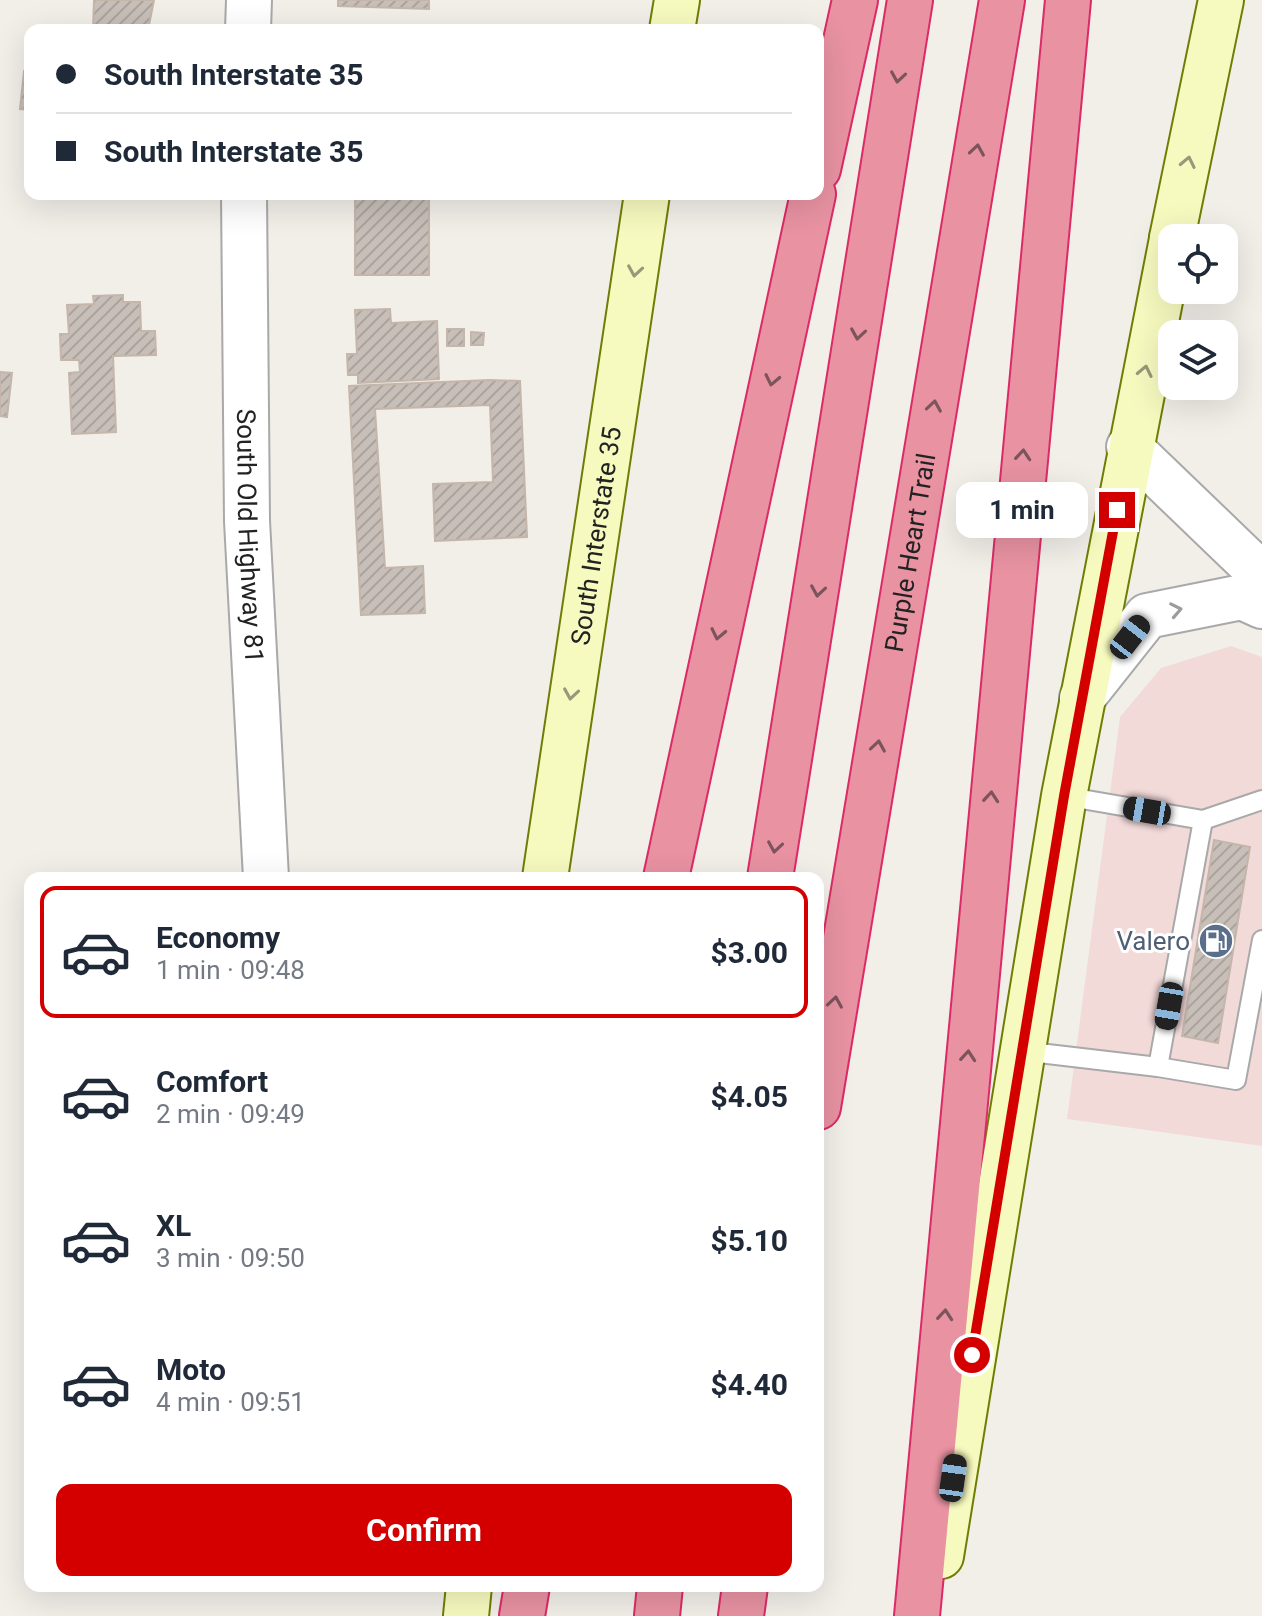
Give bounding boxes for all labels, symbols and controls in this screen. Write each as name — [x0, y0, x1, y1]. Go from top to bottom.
text: South Interstate 35 — [104, 57, 363, 92]
one-way arrow — [891, 70, 908, 84]
text: South Interstate 35 — [104, 134, 363, 169]
one-way arrow — [968, 143, 985, 157]
one-way arrow — [1179, 155, 1196, 169]
map controls — [1158, 224, 1238, 400]
button: locate — [1158, 224, 1238, 304]
one-way arrow — [628, 264, 645, 278]
button: layers — [1158, 320, 1238, 400]
one-way arrow — [850, 327, 867, 341]
one-way arrow — [1135, 364, 1152, 378]
one-way arrow — [764, 372, 781, 386]
one-way arrow — [925, 400, 942, 413]
street label: South Old Highway 81 — [231, 409, 270, 664]
street label: South Interstate 35 — [565, 424, 627, 647]
one-way arrow — [1015, 448, 1032, 461]
street label: Purple Heart Trail — [879, 451, 941, 654]
callout: 1 min — [957, 482, 1089, 538]
route end — [1099, 492, 1135, 528]
text: 1 min — [989, 495, 1055, 525]
one-way arrow — [810, 584, 827, 598]
one-way arrow — [1169, 603, 1183, 620]
car — [1106, 611, 1154, 663]
one-way arrow — [710, 627, 727, 640]
one-way arrow — [563, 687, 580, 701]
one-way arrow — [869, 739, 886, 753]
one-way arrow — [983, 790, 1000, 803]
car — [1121, 795, 1173, 827]
one-way arrow — [767, 840, 784, 854]
icon: car — [60, 916, 132, 988]
text: Economy — [156, 920, 280, 955]
fuel station icon: Valero — [1197, 922, 1235, 960]
place label: Valero — [1116, 926, 1190, 956]
text: $3.00 — [710, 935, 788, 970]
text: 1 min · 09:48 — [156, 955, 305, 985]
car — [1153, 980, 1185, 1032]
one-way arrow — [826, 996, 843, 1009]
one-way arrow — [959, 1049, 976, 1062]
icon: car — [60, 1060, 132, 1132]
text: Comfort — [156, 1064, 268, 1099]
text: $4.05 — [710, 1079, 788, 1114]
text: 2 min · 09:49 — [156, 1099, 305, 1129]
icon: car — [60, 1204, 132, 1276]
text: XL — [156, 1208, 191, 1243]
text: $5.10 — [710, 1223, 788, 1258]
text: 3 min · 09:50 — [156, 1243, 305, 1273]
one-way arrow — [936, 1308, 953, 1321]
route start — [954, 1337, 990, 1373]
icon: car — [60, 1348, 132, 1420]
text: Moto — [156, 1352, 226, 1387]
text: $4.40 — [710, 1367, 788, 1402]
text: 4 min · 09:51 — [156, 1387, 305, 1417]
car — [938, 1453, 968, 1503]
button: Confirm — [56, 1484, 792, 1576]

